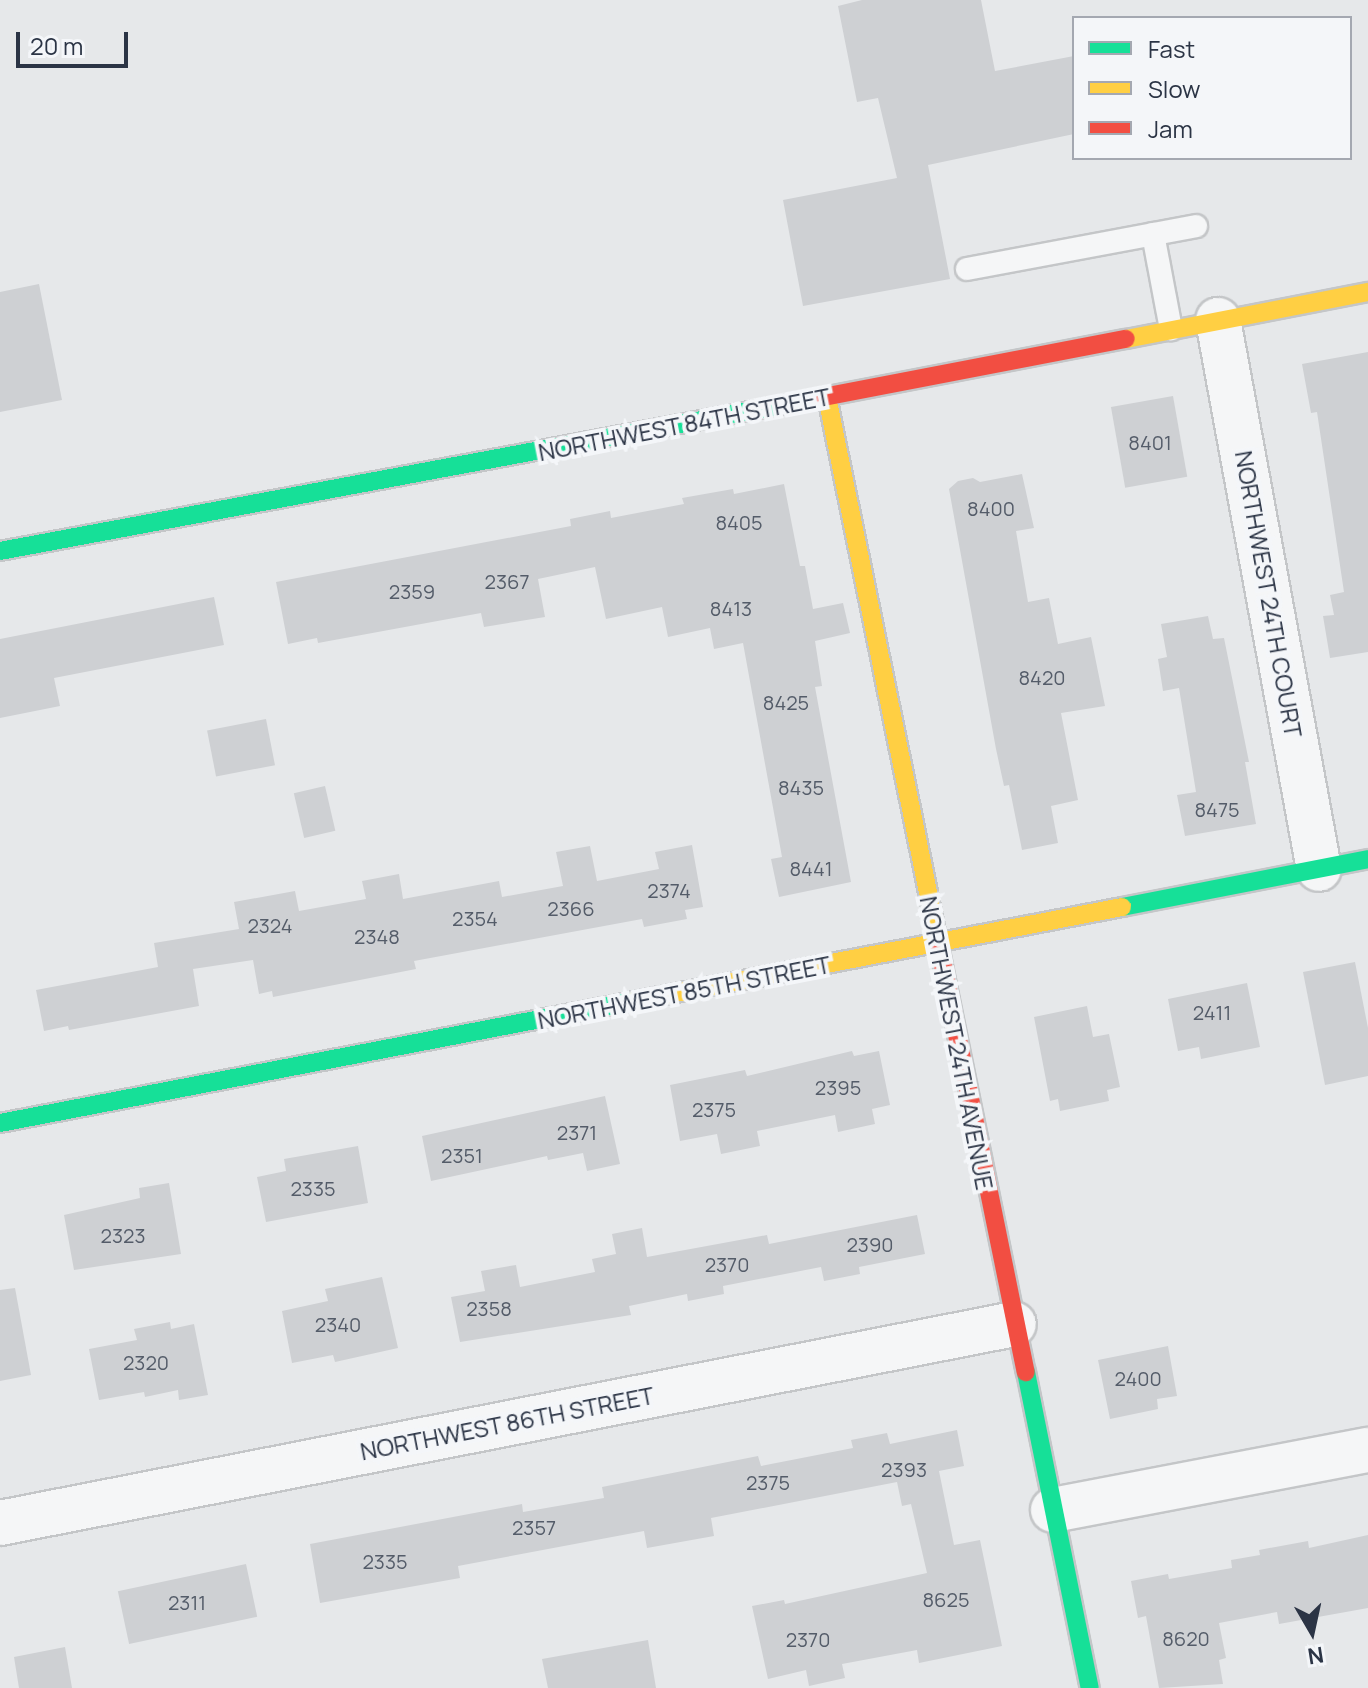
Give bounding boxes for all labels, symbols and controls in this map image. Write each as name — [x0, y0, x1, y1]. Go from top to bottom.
scale bar — [20, 16, 132, 66]
legend — [1072, 16, 1352, 160]
text: 20 m — [30, 29, 83, 62]
text: Fast — [1148, 32, 1195, 65]
text: Slow — [1148, 72, 1201, 105]
text: Jam — [1148, 112, 1193, 145]
street label: NORTHWEST 84TH STREET — [535, 382, 833, 466]
house number: 8401 — [1128, 430, 1172, 454]
street label: NORTHWEST 24TH COURT — [1230, 448, 1308, 740]
house number: 8400 — [967, 496, 1015, 520]
house number: 8405 — [715, 510, 763, 534]
house number: 2367 — [485, 569, 529, 593]
house number: 2359 — [389, 579, 435, 603]
house number: 8413 — [710, 596, 752, 620]
house number: 8420 — [1019, 665, 1065, 689]
house number: 8425 — [763, 690, 809, 714]
house number: 8435 — [778, 775, 824, 799]
house number: 8475 — [1195, 797, 1239, 821]
house number: 8441 — [789, 856, 833, 880]
house number: 2374 — [647, 878, 691, 902]
street label: NORTHWEST 24TH AVENUE — [914, 893, 1000, 1193]
house number: 2366 — [547, 896, 595, 920]
house number: 2354 — [452, 906, 498, 930]
house number: 2324 — [247, 913, 293, 937]
house number: 2348 — [354, 924, 400, 948]
street label: NORTHWEST 85TH STREET — [535, 949, 833, 1035]
house number: 2411 — [1193, 1000, 1231, 1024]
house number: 2395 — [815, 1075, 861, 1099]
house number: 2375 — [692, 1097, 736, 1121]
house number: 2371 — [557, 1120, 597, 1144]
house number: 2351 — [441, 1143, 483, 1167]
house number: 2335 — [290, 1176, 336, 1200]
house number: 2323 — [101, 1223, 145, 1247]
house number: 2390 — [846, 1232, 894, 1256]
house number: 2370 — [705, 1252, 749, 1276]
house number: 2358 — [466, 1296, 512, 1320]
house number: 2340 — [315, 1312, 361, 1336]
house number: 2320 — [123, 1350, 169, 1374]
house number: 2400 — [1114, 1366, 1162, 1390]
street label: NORTHWEST 86TH STREET — [357, 1380, 657, 1466]
house number: 2393 — [881, 1457, 927, 1481]
house number: 2375 — [746, 1470, 790, 1494]
house number: 2357 — [512, 1515, 556, 1539]
house number: 2335 — [362, 1549, 408, 1573]
house number: 8625 — [923, 1587, 969, 1611]
house number: 2311 — [168, 1590, 206, 1614]
north arrow — [1272, 1592, 1352, 1672]
house number: 8620 — [1162, 1626, 1210, 1650]
house number: 2370 — [786, 1627, 830, 1651]
text: N — [1306, 1640, 1326, 1672]

